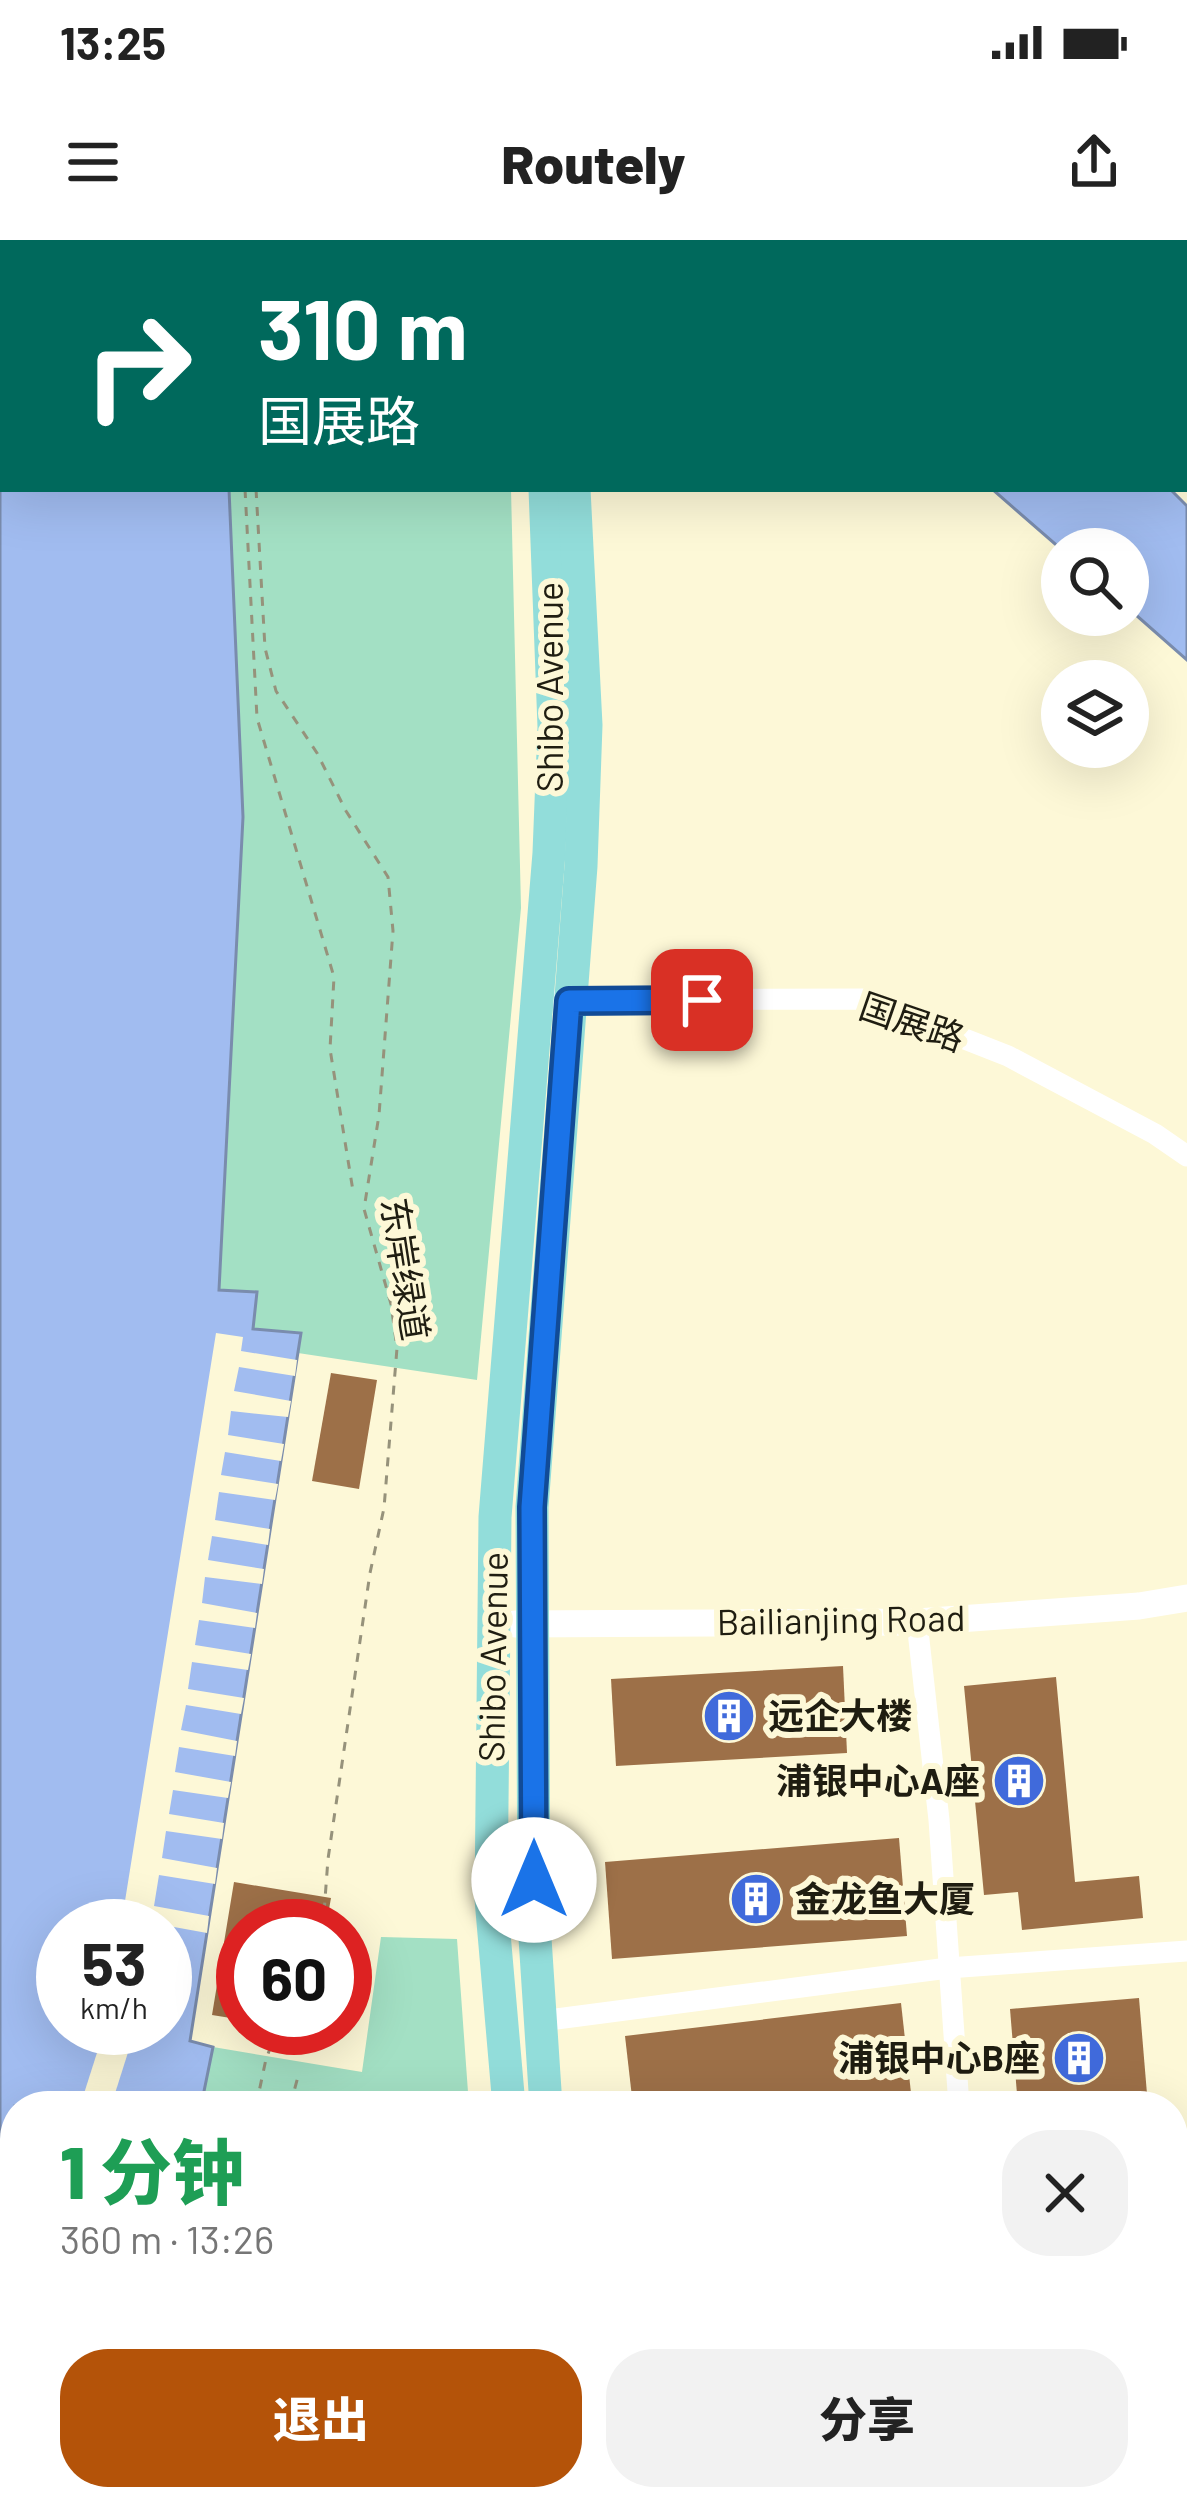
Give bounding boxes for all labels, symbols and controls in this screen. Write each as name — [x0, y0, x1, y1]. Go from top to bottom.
text: 13:25 — [60, 15, 166, 69]
icon: menu — [60, 129, 126, 195]
icon: share — [1061, 129, 1127, 195]
text: Routely — [501, 130, 686, 195]
text: 310 m — [258, 276, 468, 377]
icon: right — [60, 288, 216, 444]
text: 国展路 — [258, 387, 420, 452]
map controls — [1041, 528, 1149, 768]
button: search — [1041, 528, 1149, 636]
street label: Shibo Avenue — [527, 582, 570, 792]
button: layers — [1041, 660, 1149, 768]
pin — [651, 949, 753, 1051]
icon: arrive — [669, 967, 735, 1033]
street label: 国展路 — [854, 983, 971, 1058]
street label: 东岸绿道 — [374, 1194, 439, 1343]
street label: Shibo Avenue — [468, 1551, 515, 1762]
street label: Bailianjing Road — [716, 1595, 966, 1642]
building icon: 远企大楼 — [701, 1688, 757, 1744]
place label: 远企大楼 — [768, 1693, 912, 1736]
building icon: 浦银中心A座 — [991, 1753, 1047, 1809]
place label: 浦银中心A座 — [776, 1758, 980, 1801]
position arrow — [471, 1817, 597, 1943]
building icon: 金龙鱼大厦 — [728, 1871, 784, 1927]
place label: 金龙鱼大厦 — [795, 1876, 975, 1919]
speed limit sign: 60 — [216, 1899, 372, 2055]
text: 53 — [82, 1926, 146, 1998]
text: km/h — [80, 1989, 148, 2025]
building icon: 浦银中心B座 — [1051, 2030, 1107, 2086]
place label: 浦银中心B座 — [838, 2035, 1040, 2078]
text: 1 分钟 — [60, 2127, 244, 2213]
button: close — [1002, 2130, 1128, 2256]
text: 360 m · 13:26 — [60, 2215, 274, 2262]
button: 退出 — [60, 2349, 582, 2487]
button: 分享 — [606, 2349, 1128, 2487]

